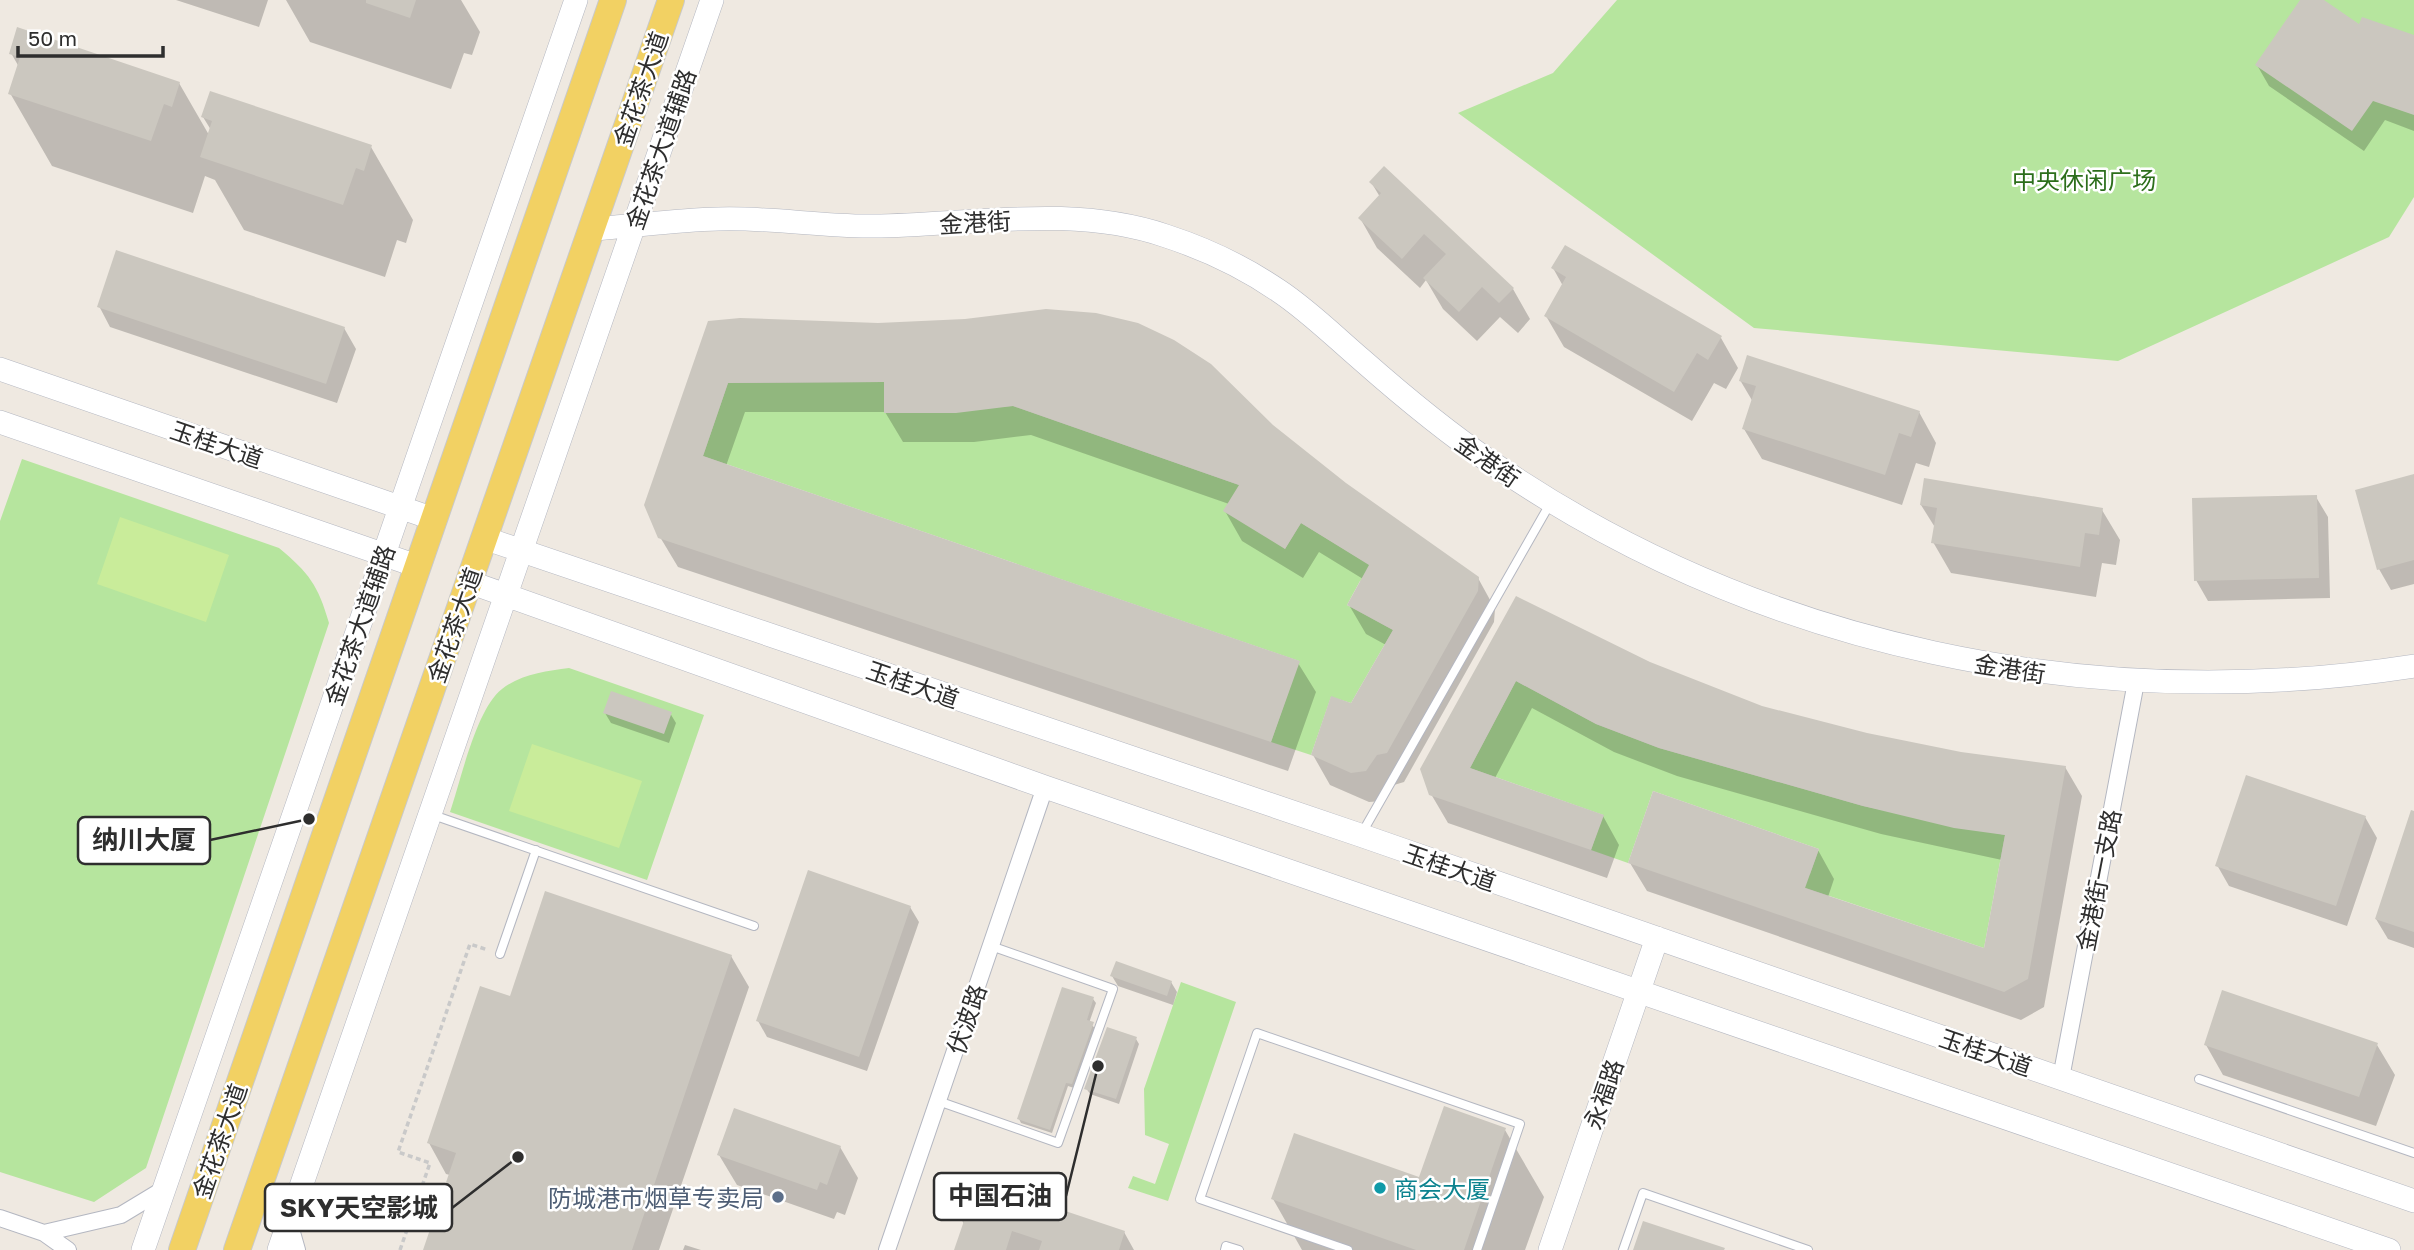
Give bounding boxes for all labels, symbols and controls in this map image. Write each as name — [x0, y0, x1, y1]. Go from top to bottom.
scale bar — [18, 14, 163, 58]
text: 50 m — [28, 25, 77, 51]
street label: 金花茶大道 — [607, 28, 673, 150]
street label: 金花茶大道辅路 — [619, 65, 701, 233]
park label: 中央休闲广场 — [2012, 165, 2156, 194]
street label: 金港街 — [938, 206, 1012, 238]
street label: 玉桂大道 — [167, 415, 267, 473]
street label: 金港街 — [1450, 427, 1526, 493]
street label: 金花茶大道辅路 — [318, 541, 400, 709]
street label: 金花茶大道 — [421, 564, 487, 686]
street label: 金港街 — [1972, 648, 2048, 688]
street label: 玉桂大道 — [863, 655, 963, 713]
street label: 金港街一支路 — [2070, 807, 2126, 953]
callout: 纳川大厦 — [78, 817, 210, 864]
text: 纳川大厦 — [92, 824, 196, 855]
street label: 玉桂大道 — [1400, 838, 1500, 896]
street label: 伏波路 — [941, 980, 991, 1058]
street label: 玉桂大道 — [1936, 1023, 2036, 1081]
street label: 永福路 — [1578, 1055, 1628, 1133]
street label: 金花茶大道 — [186, 1080, 252, 1202]
callout: 中国石油 — [934, 1173, 1066, 1220]
place label: 商会大厦 — [1394, 1174, 1490, 1203]
text: 中国石油 — [948, 1180, 1052, 1211]
marker: 商会大厦 — [1372, 1180, 1388, 1196]
place label: 防城港市烟草专卖局 — [548, 1183, 764, 1212]
callout: SKY天空影城 — [265, 1184, 452, 1231]
marker: 防城港市烟草专卖局 — [770, 1189, 786, 1205]
text: SKY天空影城 — [280, 1192, 438, 1223]

